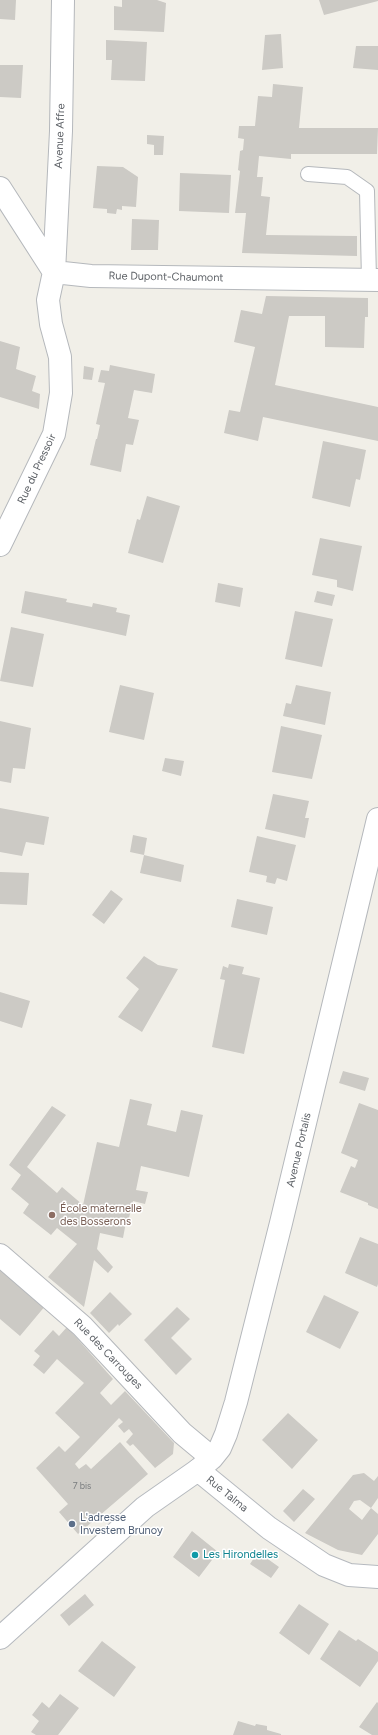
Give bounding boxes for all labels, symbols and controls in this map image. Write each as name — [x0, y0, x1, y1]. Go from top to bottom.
street label: Avenue Affre — [52, 103, 68, 169]
street label: Rue Dupont-Chaumont — [108, 269, 224, 285]
street label: Rue du Pressoir — [15, 432, 59, 506]
street label: Avenue Portalis — [284, 1111, 314, 1189]
place label: École maternelle des Bosserons — [60, 1202, 142, 1228]
marker: École maternelle des Bosserons — [47, 1210, 57, 1220]
street label: Rue des Carrouges — [71, 1316, 145, 1392]
street label: Rue Talma — [203, 1473, 251, 1515]
house number: 7 bis — [73, 1481, 91, 1491]
place label: L'adresse Investem Brunoy — [80, 1511, 163, 1537]
marker: L'adresse Investem Brunoy — [67, 1519, 77, 1529]
place label: Les Hirondelles — [203, 1548, 278, 1562]
marker: Les Hirondelles — [190, 1550, 200, 1560]

